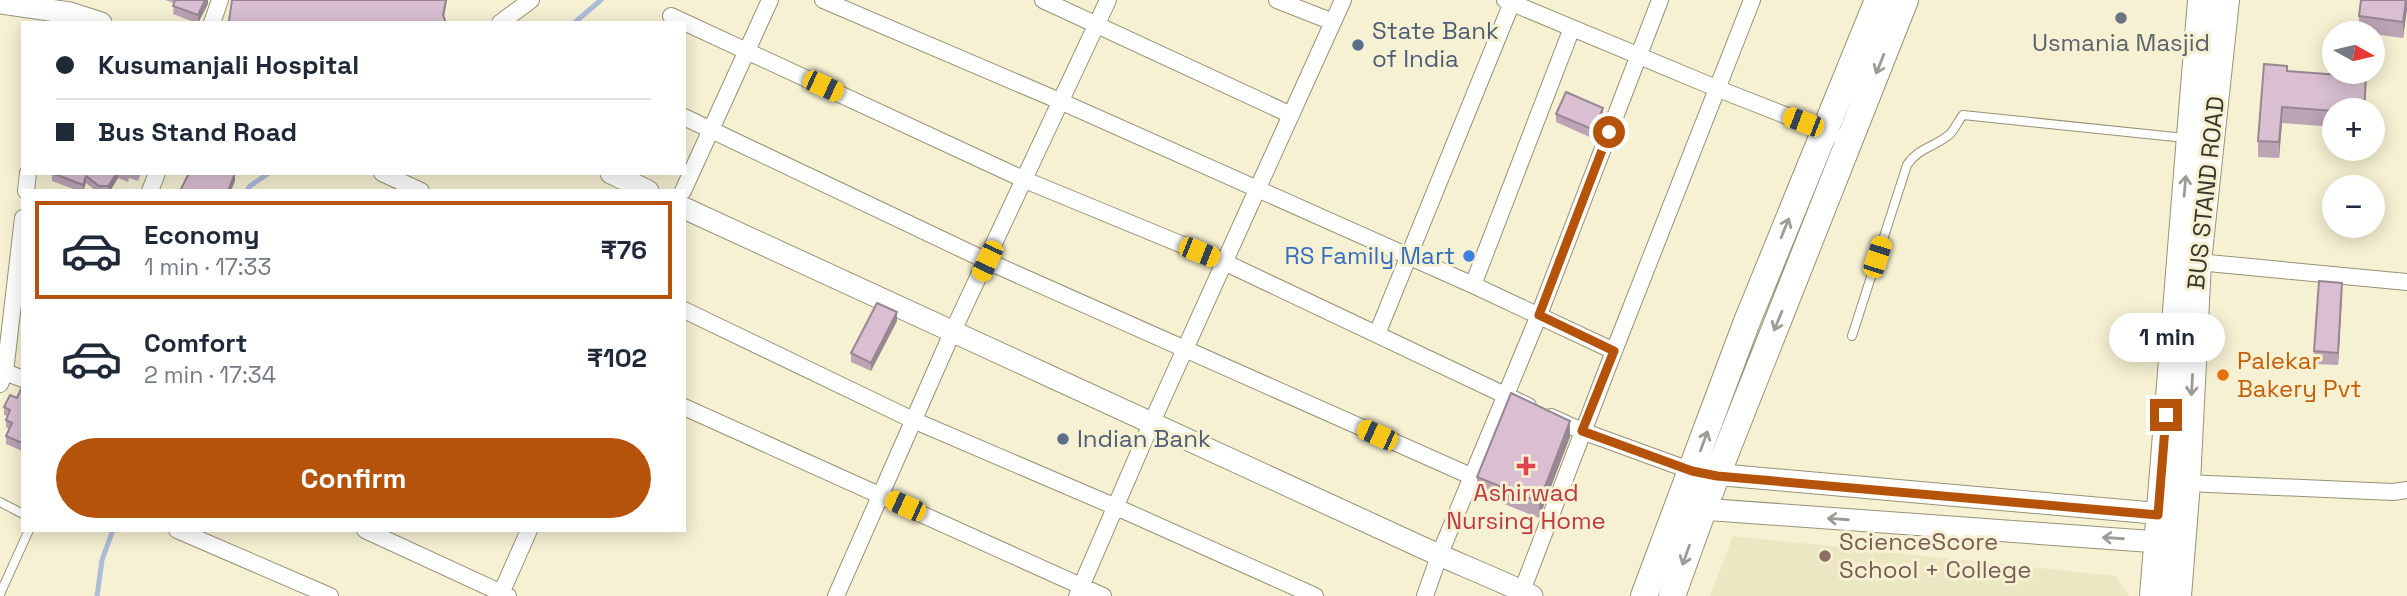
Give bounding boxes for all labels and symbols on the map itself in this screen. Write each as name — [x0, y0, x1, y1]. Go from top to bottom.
marker: Usmania Masjid — [2113, 10, 2129, 26]
place label: State Bank of India — [1372, 15, 1499, 74]
north arrow — [2322, 21, 2385, 84]
place label: Usmania Masjid — [2032, 27, 2210, 58]
marker: State Bank of India — [1350, 37, 1366, 53]
one-way arrow — [1872, 52, 1885, 74]
car — [800, 68, 847, 104]
street label: BUS STAND ROAD — [2180, 95, 2231, 291]
car — [1780, 105, 1827, 139]
route start — [1593, 116, 1625, 148]
one-way arrow — [2179, 175, 2192, 198]
one-way arrow — [1780, 218, 1793, 240]
car — [1176, 234, 1223, 270]
car — [1861, 234, 1894, 280]
car — [969, 238, 1006, 284]
place label: RS Family Mart — [1284, 240, 1455, 271]
marker: RS Family Mart — [1461, 248, 1477, 264]
one-way arrow — [1771, 309, 1784, 331]
callout: 1 min — [2108, 314, 2224, 362]
place label: Palekar Bakery Pvt — [2237, 345, 2361, 404]
marker: Palekar Bakery Pvt — [2215, 367, 2231, 383]
one-way arrow — [2185, 373, 2198, 396]
route end — [2150, 399, 2182, 431]
car — [1354, 417, 1401, 453]
place label: Indian Bank — [1077, 423, 1211, 454]
one-way arrow — [1698, 430, 1711, 452]
marker: Indian Bank — [1055, 431, 1071, 447]
marker: Ashirwad Nursing Home — [1516, 456, 1536, 476]
place label: Ashirwad Nursing Home — [1446, 477, 1606, 536]
car — [882, 488, 929, 524]
one-way arrow — [1827, 512, 1849, 525]
place label: ScienceScore School + College — [1839, 526, 2031, 585]
one-way arrow — [2103, 531, 2125, 544]
one-way arrow — [1679, 544, 1692, 566]
marker: ScienceScore School + College — [1817, 548, 1833, 564]

